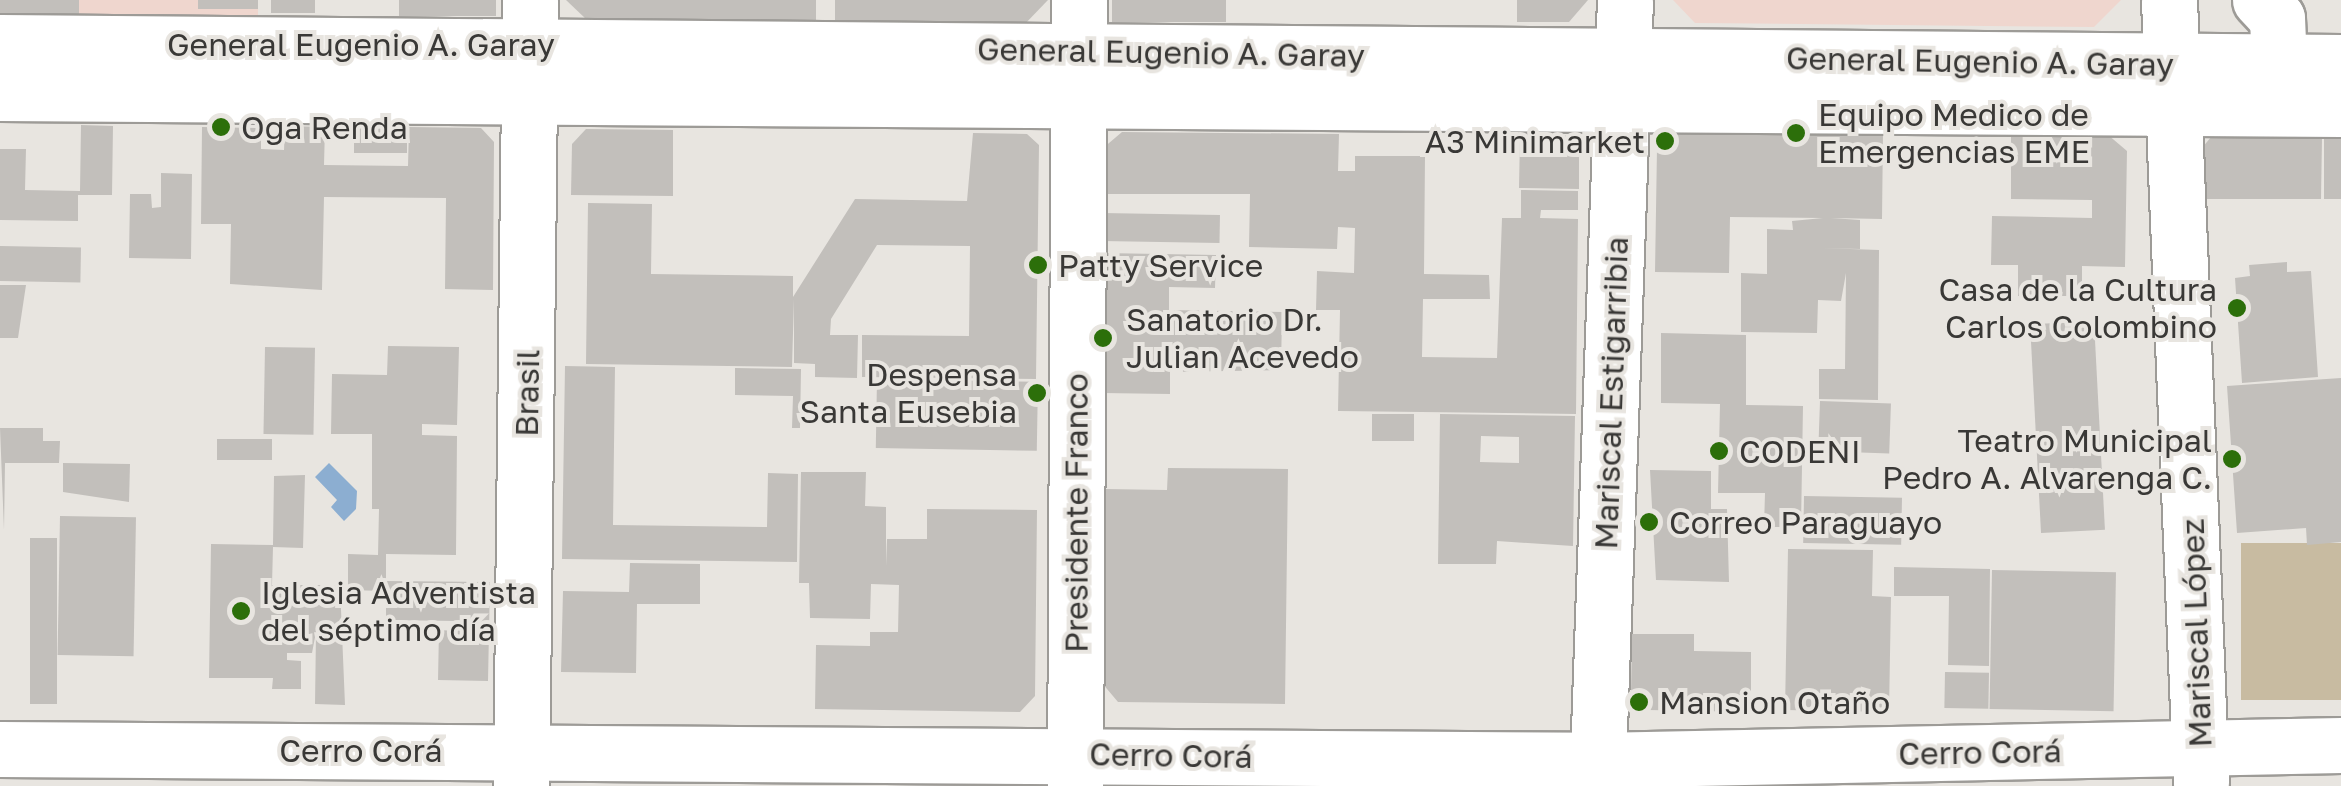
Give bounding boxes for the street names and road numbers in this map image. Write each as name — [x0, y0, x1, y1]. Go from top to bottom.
street label: General Eugenio A. Garay — [167, 25, 555, 63]
street label: General Eugenio A. Garay — [977, 29, 1365, 75]
street label: General Eugenio A. Garay — [1786, 38, 2174, 84]
street label: Mariscal Estigarribia — [1586, 236, 1636, 550]
street label: Brasil — [507, 349, 547, 437]
street label: Presidente Franco — [1057, 373, 1095, 653]
street label: Mariscal López — [2173, 518, 2219, 748]
street label: Cerro Corá — [279, 731, 443, 769]
street label: Cerro Corá — [1898, 731, 2062, 773]
street label: Cerro Corá — [1089, 734, 1253, 776]

